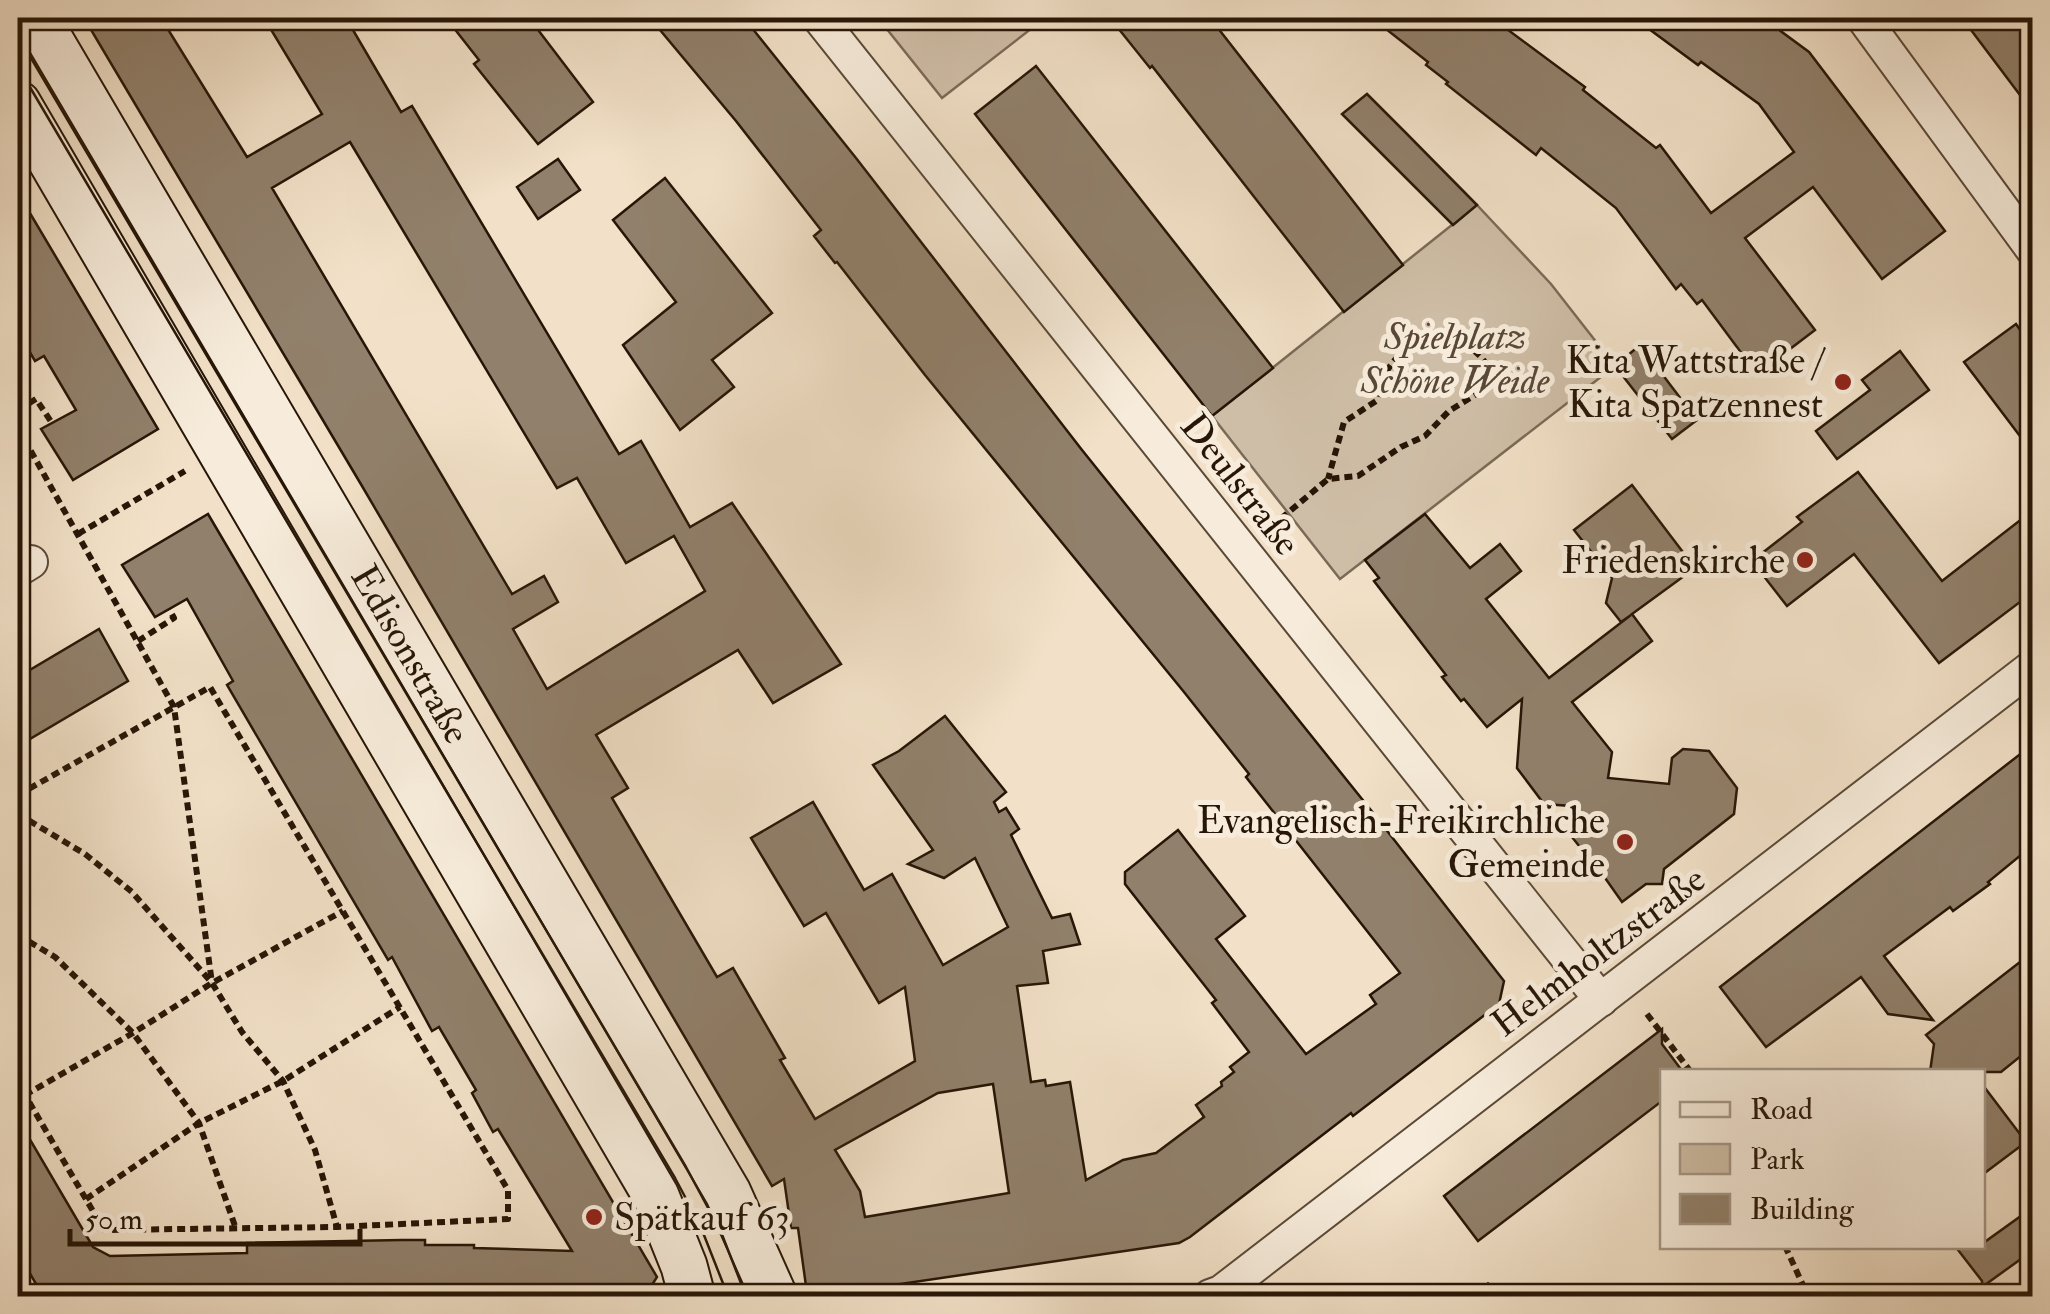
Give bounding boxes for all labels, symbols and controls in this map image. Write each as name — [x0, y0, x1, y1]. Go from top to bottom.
park label: Spielplatz Schöne Weide — [1360, 313, 1550, 405]
place label: Kita Wattstraße / Kita Spatzennest — [1566, 337, 1826, 429]
marker: Kita Wattstraße / Kita Spatzennest — [1832, 371, 1854, 393]
street label: Deulstraße — [1170, 404, 1311, 566]
place label: Friedenskirche — [1561, 537, 1785, 585]
marker: Friedenskirche — [1794, 549, 1816, 571]
street label: Edisonstraße — [340, 556, 481, 753]
place label: Evangelisch-Freikirchliche Gemeinde — [1197, 797, 1605, 889]
marker: Evangelisch-Freikirchliche Gemeinde — [1614, 831, 1636, 853]
street label: Helmholtzstraße — [1482, 856, 1715, 1048]
legend — [1660, 1069, 1985, 1249]
text: Road — [1750, 1091, 1813, 1128]
text: Park — [1750, 1141, 1805, 1178]
scale bar — [70, 1184, 360, 1246]
text: Building — [1750, 1191, 1855, 1228]
place label: Spätkauf 63 — [614, 1194, 789, 1242]
text: 50 m — [85, 1201, 143, 1238]
marker: Spätkauf 63 — [583, 1206, 605, 1228]

